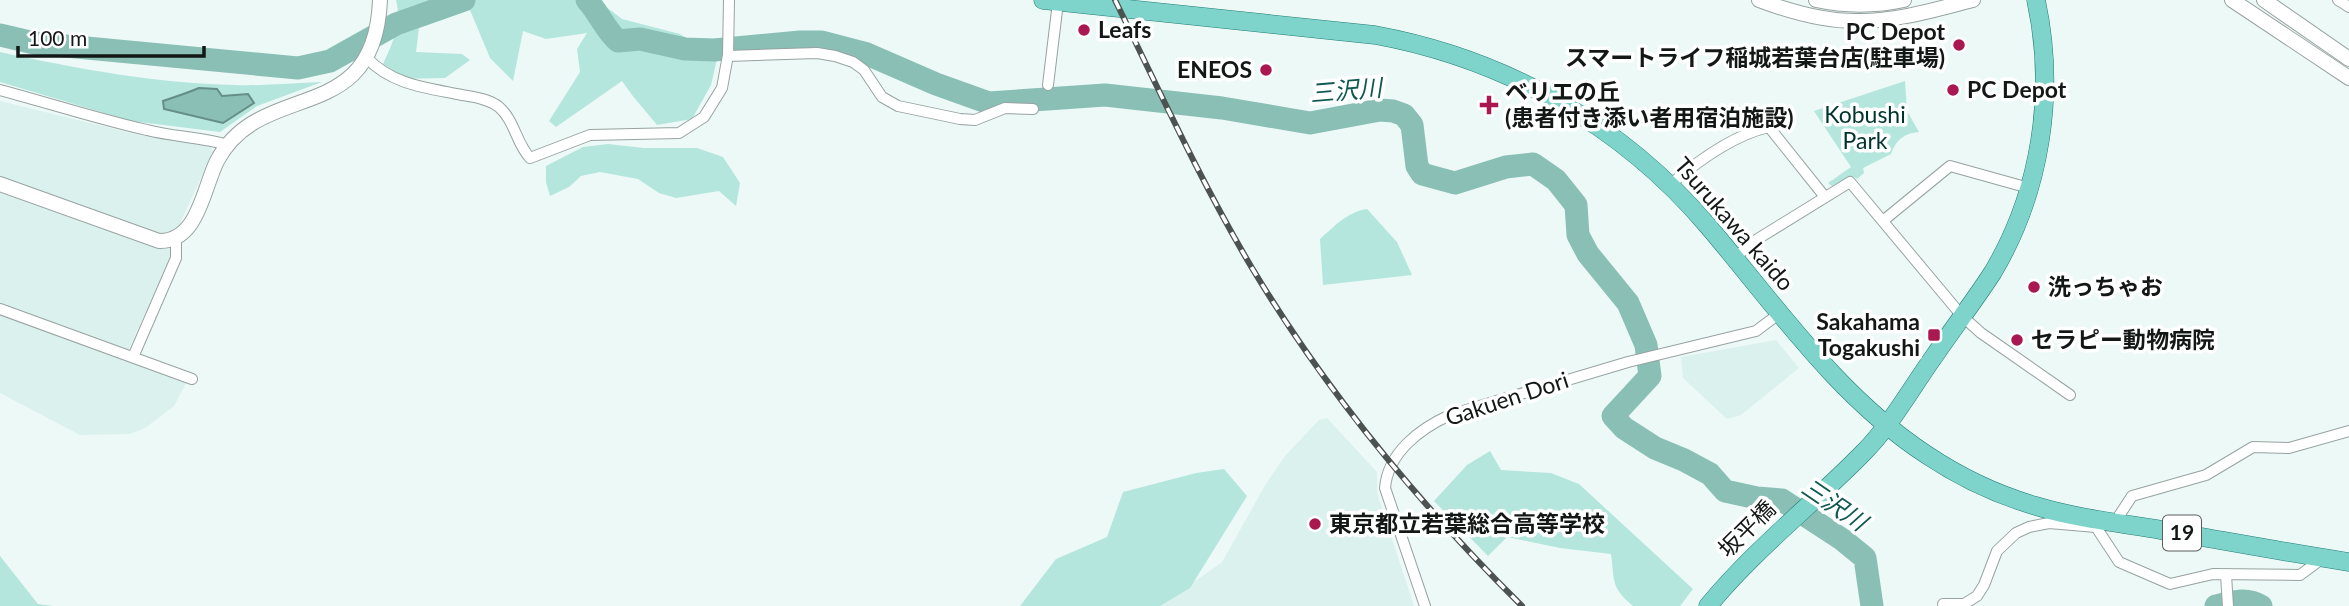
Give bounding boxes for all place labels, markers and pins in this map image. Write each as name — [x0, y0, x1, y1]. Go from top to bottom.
place label: Leafs — [1098, 15, 1151, 43]
place label: PC Depot スマートライフ稲城若葉台店(駐車場) — [1565, 17, 1945, 71]
marker: Leafs — [1076, 22, 1092, 38]
marker: PC Depot スマートライフ稲城若葉台店(駐車場) — [1951, 37, 1967, 53]
place label: ENEOS — [1177, 55, 1252, 83]
marker: ENEOS — [1258, 62, 1274, 78]
place label: PC Depot — [1967, 75, 2067, 103]
place label: ベリエの丘 (患者付き添い者用宿泊施設) — [1505, 77, 1794, 131]
marker: PC Depot — [1945, 82, 1961, 98]
marker: ベリエの丘 (患者付き添い者用宿泊施設) — [1479, 95, 1499, 115]
place label: 洗っちゃお — [2048, 272, 2163, 300]
marker: 洗っちゃお — [2026, 279, 2042, 295]
place label: Sakahama Togakushi — [1816, 307, 1920, 361]
place label: セラピー動物病院 — [2031, 325, 2215, 353]
marker: Sakahama Togakushi — [1926, 327, 1942, 343]
marker: セラピー動物病院 — [2009, 332, 2025, 348]
place label: 東京都立若葉総合高等学校 — [1329, 509, 1605, 537]
marker: 東京都立若葉総合高等学校 — [1307, 516, 1323, 532]

